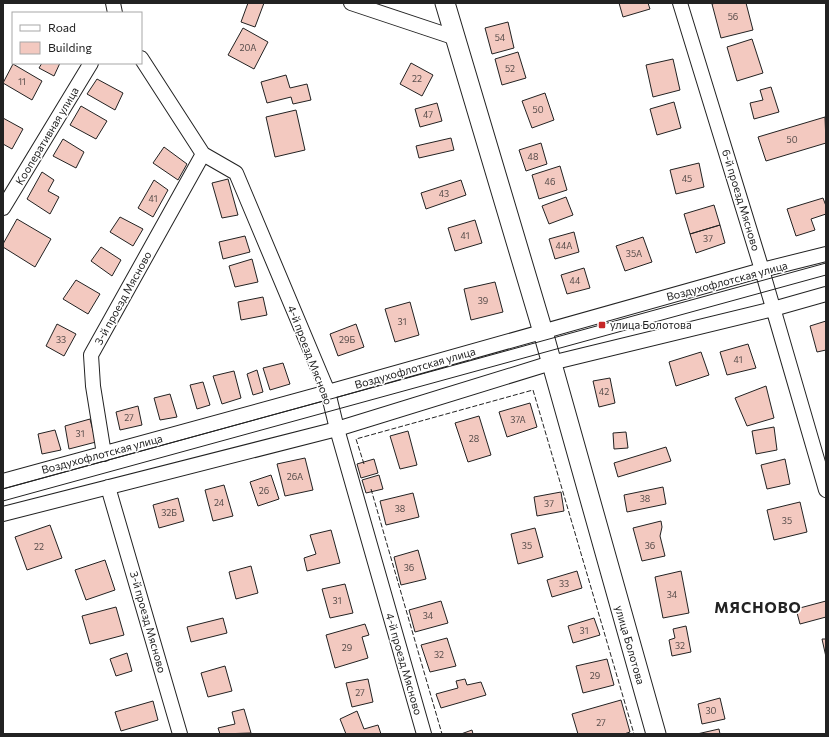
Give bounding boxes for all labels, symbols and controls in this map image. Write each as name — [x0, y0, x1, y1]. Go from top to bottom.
house number: 56 — [728, 11, 738, 22]
legend — [12, 12, 142, 64]
text: Road — [48, 20, 76, 34]
house number: 54 — [495, 32, 506, 43]
text: Building — [48, 40, 92, 54]
house number: 20А — [240, 42, 256, 53]
house number: 52 — [505, 63, 515, 74]
house number: 22 — [412, 73, 422, 84]
house number: 11 — [18, 76, 26, 87]
street label: Кооперативная улица — [12, 85, 81, 187]
house number: 50 — [532, 104, 544, 115]
house number: 47 — [423, 109, 433, 120]
house number: 50 — [786, 134, 798, 145]
street label: 6-й проезд Мясново — [720, 147, 763, 253]
house number: 48 — [528, 151, 538, 162]
house number: 45 — [682, 173, 692, 184]
house number: 46 — [545, 176, 555, 187]
house number: 43 — [439, 188, 449, 199]
house number: 41 — [149, 193, 157, 204]
house number: 41 — [461, 230, 469, 241]
house number: 37 — [703, 233, 713, 244]
house number: 44А — [555, 240, 573, 251]
street label: 3-й проезд Мясново — [91, 248, 154, 347]
house number: 35А — [626, 248, 642, 259]
street label: Воздухофлотская улица — [665, 258, 789, 303]
house number: 44 — [570, 275, 581, 286]
house number: 39 — [478, 295, 488, 306]
street label: 4-й проезд Мясново — [285, 303, 336, 407]
house number: 31 — [398, 316, 406, 327]
place label: улица Болотова — [610, 318, 692, 331]
marker: улица Болотова — [597, 320, 607, 330]
house number: 33 — [56, 334, 66, 345]
house number: 29Б — [339, 334, 355, 345]
street label: Воздухофлотская улица — [353, 344, 477, 391]
house number: 41 — [734, 354, 742, 365]
house number: 42 — [599, 386, 609, 397]
house number: 27 — [124, 412, 134, 423]
house number: 37А — [510, 414, 526, 425]
house number: 31 — [76, 428, 84, 439]
street label: Воздухофлотская улица — [40, 431, 164, 476]
house number: 28 — [469, 433, 479, 444]
house number: 26А — [287, 471, 303, 482]
house number: 26 — [259, 485, 269, 496]
house number: 38 — [640, 493, 650, 504]
house number: 24 — [214, 497, 225, 508]
house number: 37 — [544, 498, 554, 509]
house number: 38 — [395, 503, 405, 514]
house number: 32Б — [161, 507, 177, 518]
house number: 35 — [782, 515, 792, 526]
house number: 35 — [522, 540, 532, 551]
house number: 36 — [645, 540, 655, 551]
house number: 22 — [34, 541, 44, 552]
house number: 36 — [404, 562, 414, 573]
street label: 3-й проезд Мясново — [128, 569, 169, 675]
house number: 33 — [559, 578, 569, 589]
house number: 34 — [667, 589, 678, 600]
house number: 31 — [333, 595, 341, 606]
district label: МЯСНОВО — [714, 598, 802, 616]
street label: улица Болотова — [613, 604, 648, 686]
house number: 34 — [423, 610, 434, 621]
street label: 4-й проезд Мясново — [384, 611, 425, 717]
house number: 31 — [580, 625, 588, 636]
house number: 32 — [675, 640, 685, 651]
house number: 29 — [342, 642, 352, 653]
house number: 32 — [434, 649, 444, 660]
house number: 29 — [590, 670, 600, 681]
house number: 27 — [355, 687, 365, 698]
house number: 30 — [705, 705, 717, 716]
house number: 27 — [596, 717, 606, 728]

